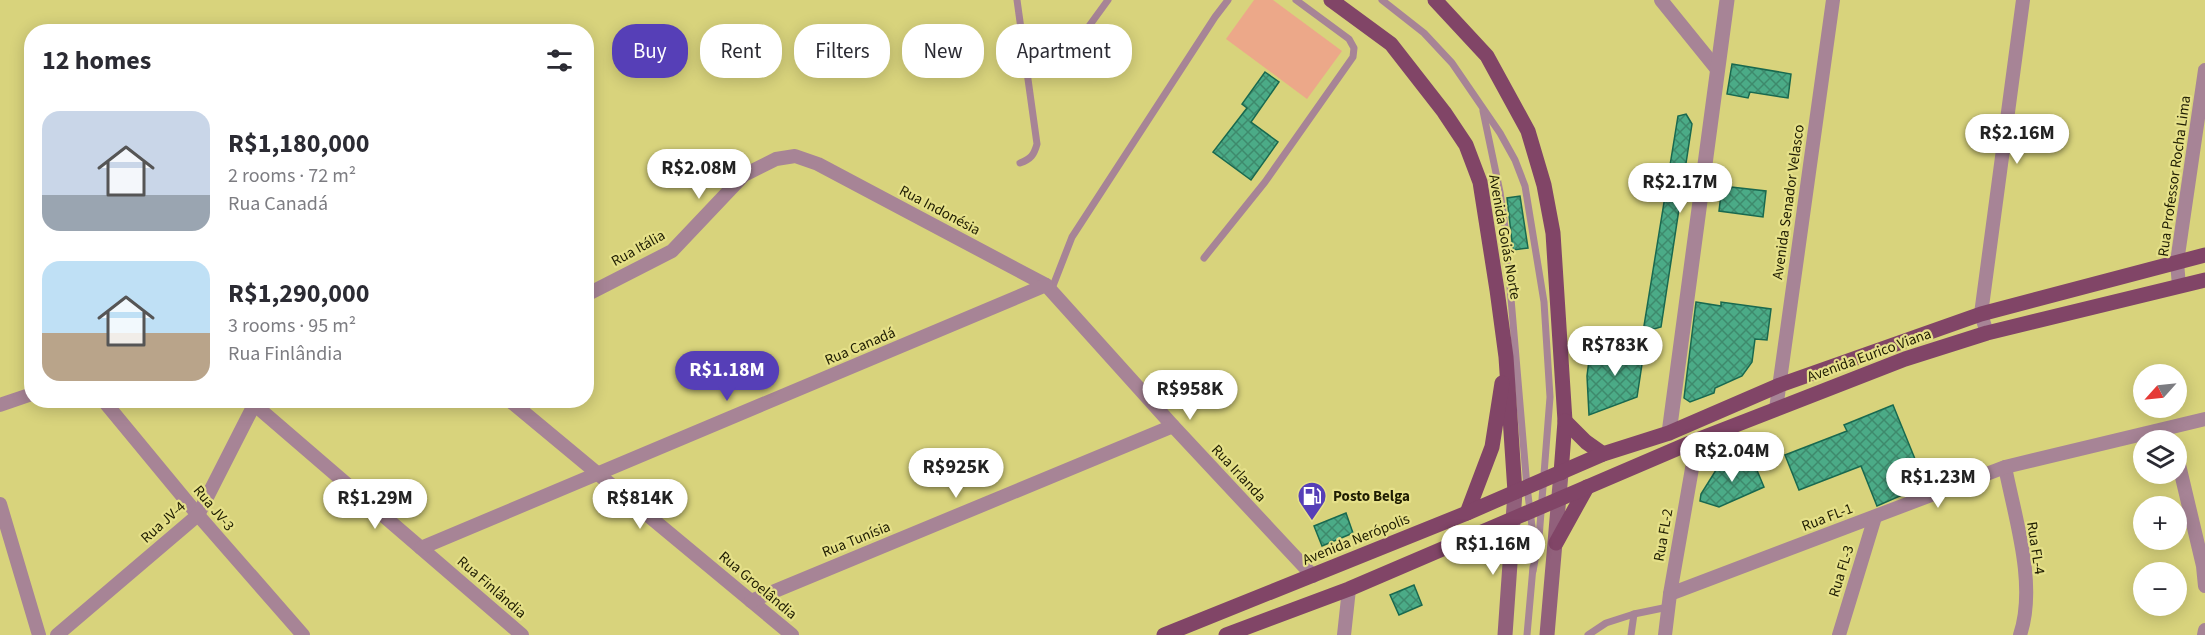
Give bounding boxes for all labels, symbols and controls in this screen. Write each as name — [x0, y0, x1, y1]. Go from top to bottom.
chip: Buy — [612, 24, 688, 78]
chip: Rent — [700, 24, 782, 78]
chip: Filters — [794, 24, 890, 78]
chip: New — [902, 24, 984, 78]
chip: Apartment — [996, 24, 1132, 78]
text: 12 homes — [42, 42, 151, 79]
icon: filters — [543, 44, 576, 77]
street label: Rua Professor Rocha Lima — [2153, 94, 2196, 258]
pin: R$2.16M — [1962, 114, 2072, 165]
text: R$2.16M — [1979, 119, 2055, 147]
street label: Avenida Senador Velasco — [1767, 123, 1810, 281]
text: R$1,180,000 — [228, 125, 369, 162]
icon: home — [90, 135, 162, 207]
pin: R$2.08M — [644, 149, 754, 200]
text: R$2.08M — [661, 154, 737, 182]
text: 2 rooms · 72 m² — [228, 162, 356, 190]
pin: R$2.17M — [1625, 163, 1735, 214]
text: R$2.17M — [1642, 168, 1718, 196]
street label: Avenida Goiás Norte — [1483, 173, 1526, 301]
street label: Rua Indonésia — [896, 180, 984, 241]
text: Rua Canadá — [228, 190, 328, 218]
street label: Rua Itália — [608, 225, 669, 272]
text: R$1,290,000 — [228, 275, 369, 312]
icon: home — [90, 285, 162, 357]
text: 3 rooms · 95 m² — [228, 312, 356, 340]
street label: Rua Canadá — [822, 322, 899, 371]
street label: Avenida Eurico Viana — [1804, 323, 1934, 388]
pin: R$783K — [1566, 326, 1664, 377]
text: R$783K — [1582, 331, 1648, 359]
text: Rua Finlândia — [228, 340, 342, 368]
pin: R$1.18M — [672, 351, 782, 402]
text: R$1.18M — [689, 356, 765, 384]
north arrow — [2133, 364, 2187, 418]
map controls — [2133, 364, 2187, 616]
pin: R$958K — [1141, 370, 1239, 421]
text: R$958K — [1157, 375, 1223, 403]
button: layers — [2133, 430, 2187, 484]
pin: R$2.04M — [1677, 432, 1787, 483]
text: R$2.04M — [1694, 437, 1770, 465]
street label: Rua Irlanda — [1206, 440, 1271, 507]
pin: R$925K — [907, 448, 1005, 499]
text: R$925K — [923, 453, 989, 481]
pin: R$1.23M — [1883, 458, 1993, 509]
text: R$1.23M — [1900, 463, 1976, 491]
pin: R$1.29M — [320, 479, 430, 530]
pin: R$814K — [591, 479, 689, 530]
fuel station icon: Posto Belga — [1296, 480, 1328, 522]
street label: Rua JV-3 — [188, 481, 239, 536]
text: R$1.29M — [337, 484, 413, 512]
text: R$814K — [607, 484, 673, 512]
place label: Posto Belga — [1333, 486, 1410, 507]
street label: Rua JV-4 — [136, 496, 191, 548]
button: + — [2133, 496, 2187, 550]
street label: Rua FL-1 — [1799, 498, 1856, 537]
street label: Rua FL-2 — [1649, 507, 1678, 563]
street label: Avenida Nerópolis — [1299, 508, 1413, 571]
street label: Rua Tunísia — [819, 516, 894, 563]
street label: Rua FL-4 — [2021, 520, 2050, 577]
pin: R$1.16M — [1438, 525, 1548, 576]
text: R$1.16M — [1455, 530, 1531, 558]
street label: Rua FL-3 — [1824, 543, 1859, 600]
street label: Rua Groelândia — [714, 546, 801, 624]
street label: Rua Finlândia — [452, 551, 531, 623]
button: − — [2133, 562, 2187, 616]

